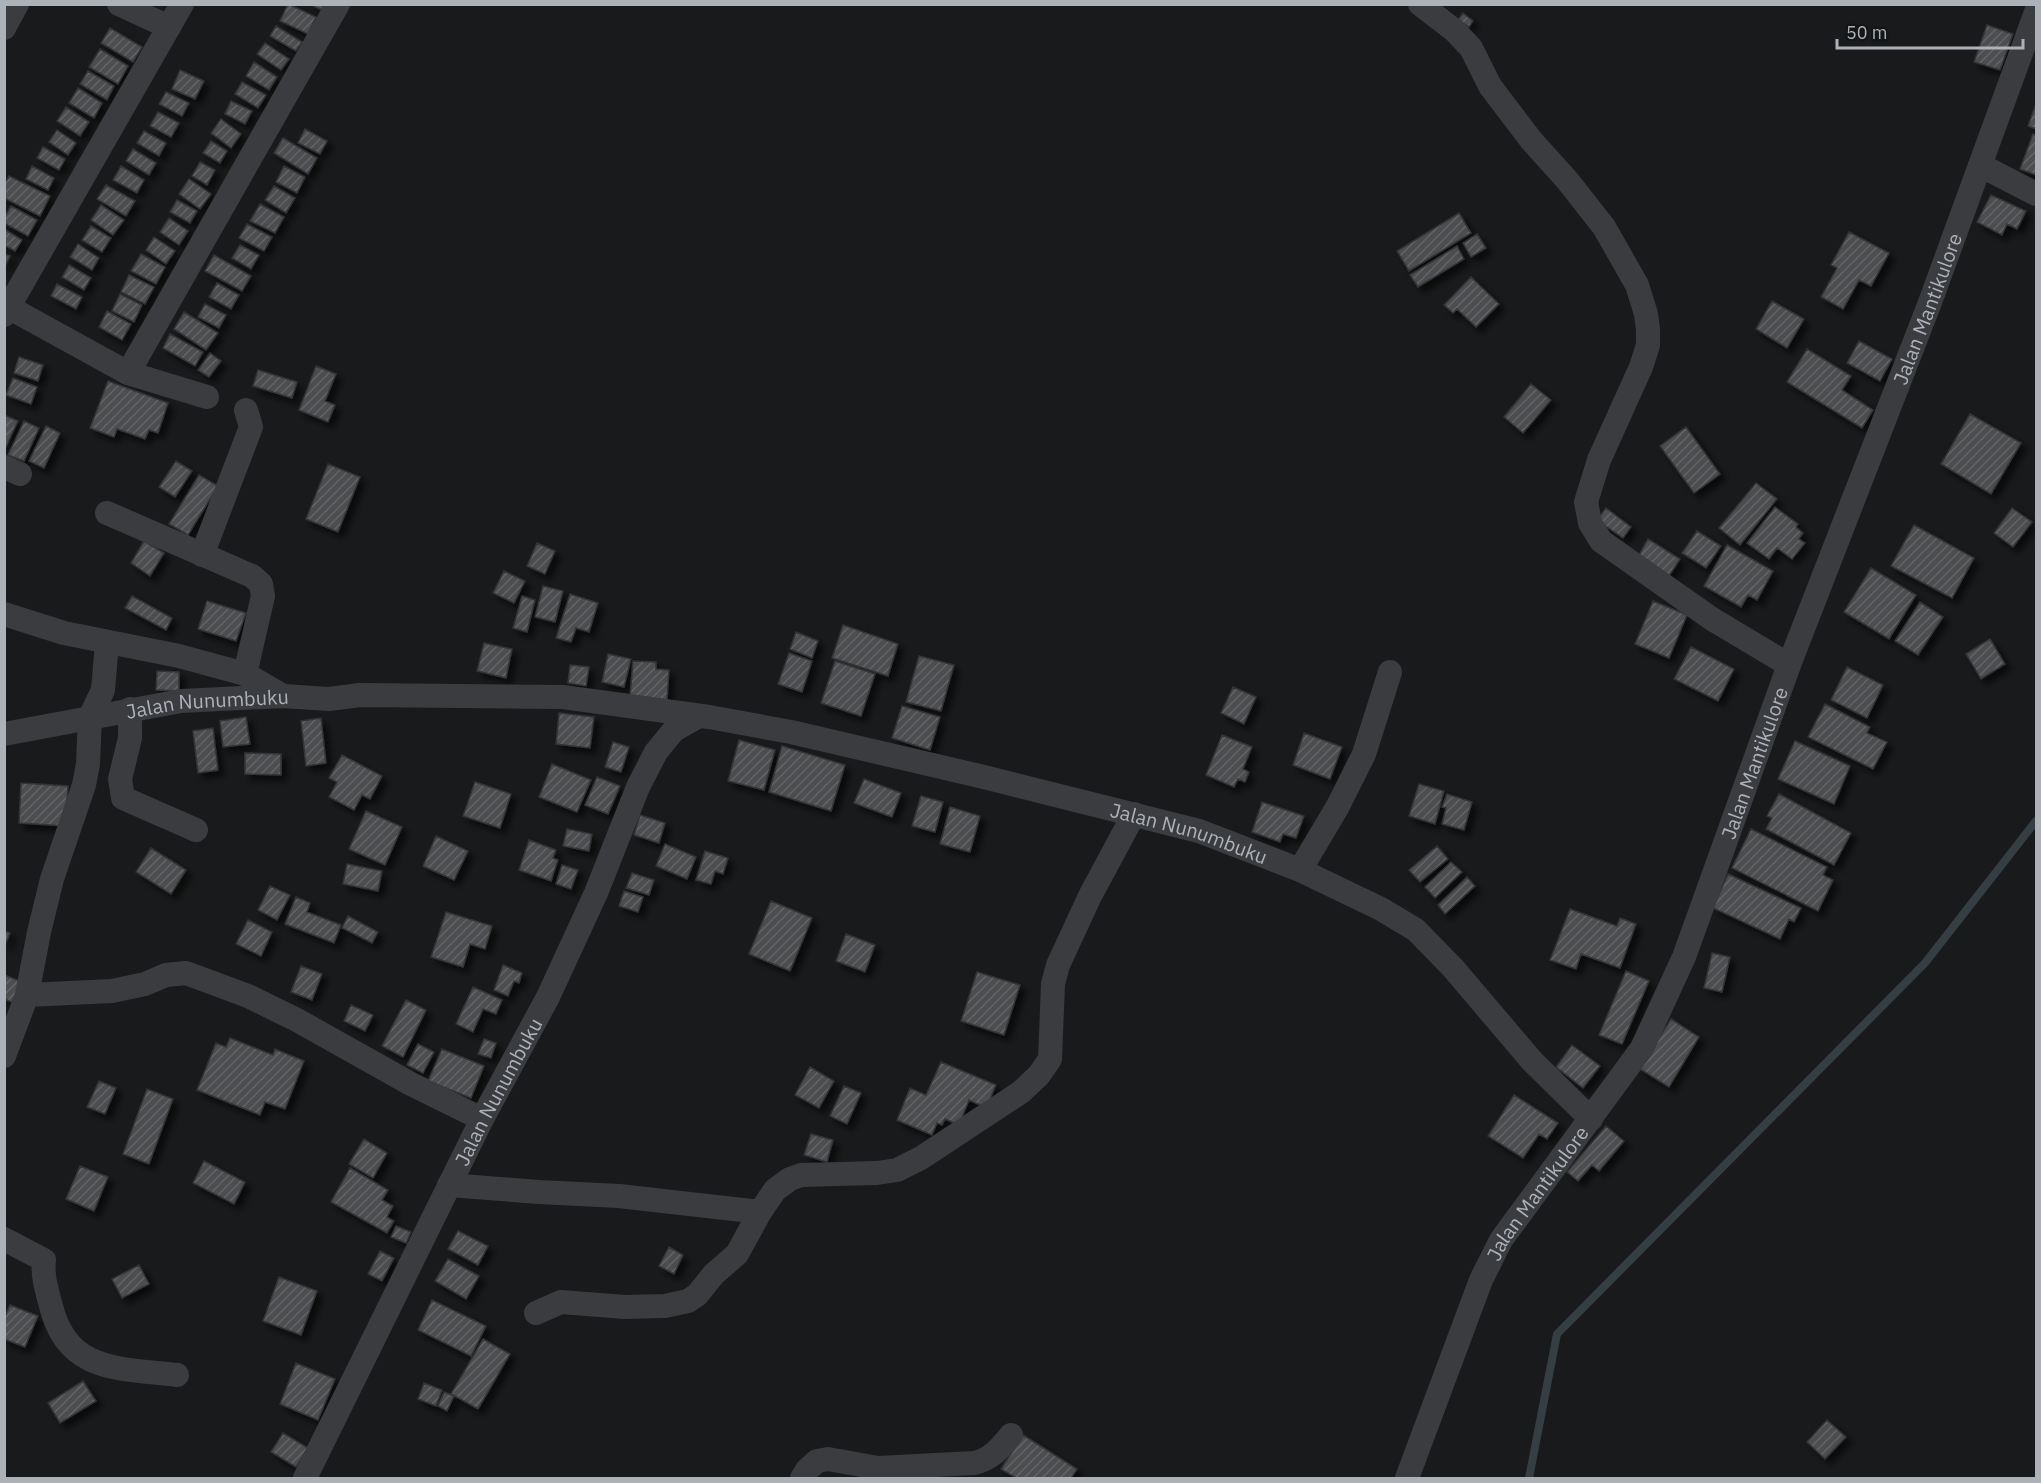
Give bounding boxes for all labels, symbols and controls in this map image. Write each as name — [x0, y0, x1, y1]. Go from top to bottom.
scale bar — [1837, 12, 2023, 50]
text: 50 m — [1846, 21, 1888, 44]
street label: Jalan Mantikulore — [1886, 229, 1968, 388]
street label: Jalan Nunumbuku — [124, 682, 289, 725]
street label: Jalan Mantikulore — [1714, 683, 1794, 843]
street label: Jalan Nunumbuku — [1108, 796, 1272, 870]
street label: Jalan Nunumbuku — [448, 1013, 548, 1170]
street label: Jalan Mantikulore — [1479, 1120, 1594, 1265]

